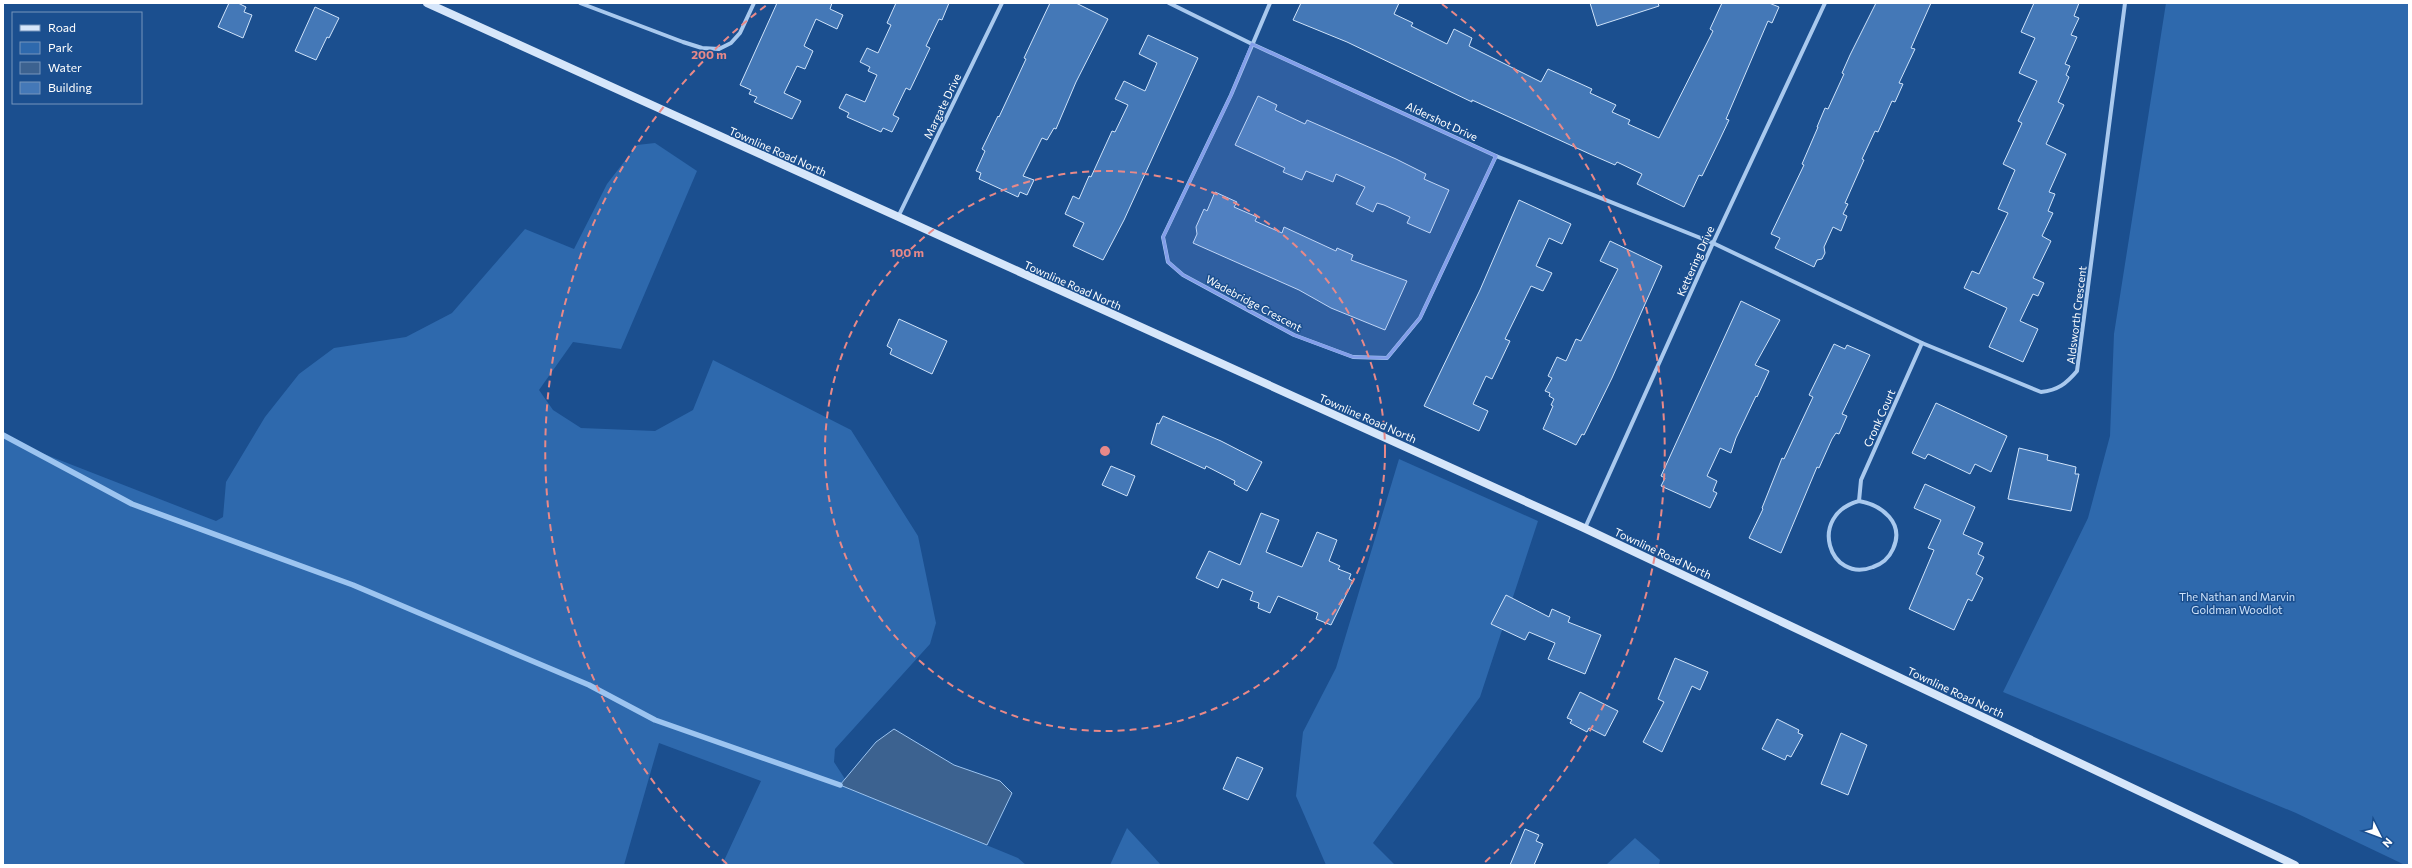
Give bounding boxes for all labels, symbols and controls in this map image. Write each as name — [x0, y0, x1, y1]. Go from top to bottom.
legend — [12, 12, 142, 104]
text: Road — [48, 20, 76, 34]
text: Park — [48, 40, 74, 54]
text: 200 m — [691, 47, 727, 61]
text: Water — [48, 60, 82, 74]
street label: Margate Drive — [921, 71, 964, 141]
text: Building — [48, 80, 92, 94]
street label: Aldershot Drive — [1404, 99, 1480, 143]
street label: Townline Road North — [727, 124, 829, 178]
street label: Kettering Drive — [1674, 224, 1716, 298]
text: 100 m — [890, 245, 924, 259]
street label: Townline Road North — [1022, 258, 1124, 312]
street label: Aldsworth Crescent — [2064, 265, 2089, 365]
street label: Wadebridge Crescent — [1204, 272, 1305, 334]
street label: Cronk Court — [1860, 387, 1898, 449]
street label: Townline Road North — [1317, 391, 1419, 445]
centre of rings — [1098, 444, 1112, 458]
street label: Townline Road North — [1612, 525, 1714, 581]
park label: The Nathan and Marvin Goldman Woodlot — [2179, 590, 2295, 616]
street label: Townline Road North — [1905, 664, 2007, 720]
north arrow — [2360, 816, 2400, 856]
text: N — [2380, 836, 2395, 850]

